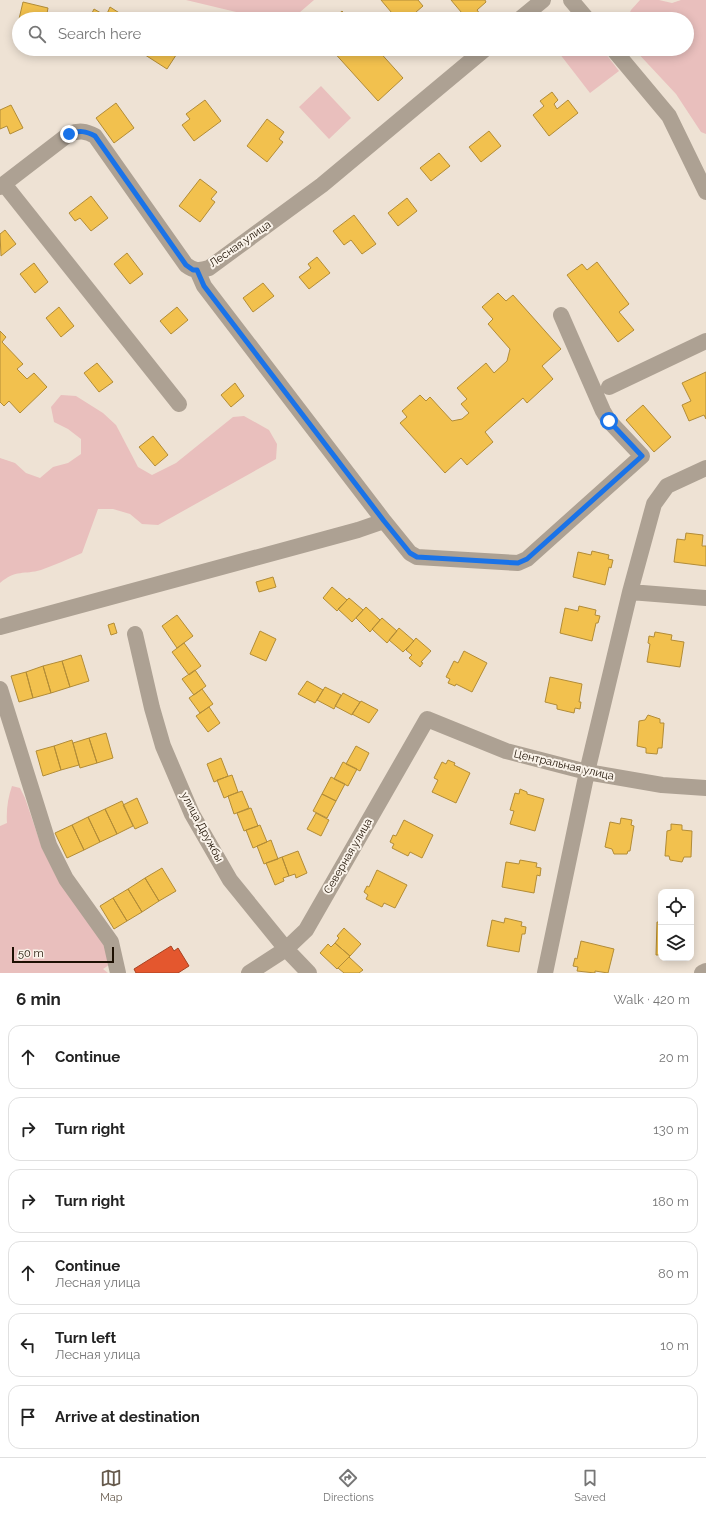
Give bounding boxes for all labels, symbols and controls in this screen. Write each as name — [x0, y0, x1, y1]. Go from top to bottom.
search box — [12, 12, 694, 56]
icon: search — [26, 23, 48, 45]
text: Search here — [58, 25, 141, 43]
route end — [60, 125, 78, 143]
street label: Лесная улица — [207, 218, 273, 270]
route start — [600, 412, 618, 430]
street label: Центральная улица — [513, 747, 615, 783]
street label: улица Дружбы — [178, 790, 226, 864]
street label: Северная улица — [321, 816, 375, 896]
map controls — [658, 889, 694, 961]
button: locate — [658, 889, 694, 925]
button: layers — [658, 925, 694, 961]
scale bar — [12, 945, 114, 964]
text: 50 m — [18, 947, 44, 960]
text: 6 min — [16, 989, 61, 1009]
text: Walk · 420 m — [613, 992, 690, 1007]
icon: ahead — [17, 1046, 39, 1068]
text: Continue — [55, 1048, 120, 1066]
text: 20 m — [659, 1050, 689, 1065]
icon: right — [17, 1118, 39, 1140]
text: Turn right — [55, 1120, 125, 1138]
text: 130 m — [653, 1122, 689, 1137]
icon: right — [17, 1190, 39, 1212]
text: Turn right — [55, 1192, 125, 1210]
text: 180 m — [653, 1194, 689, 1209]
text: Continue — [55, 1257, 120, 1275]
icon: ahead — [17, 1262, 39, 1284]
text: 80 m — [658, 1266, 689, 1281]
text: Лесная улица — [55, 1275, 140, 1290]
text: Turn left — [55, 1329, 116, 1347]
icon: left — [17, 1334, 39, 1356]
text: 10 m — [660, 1338, 689, 1353]
text: Лесная улица — [55, 1347, 140, 1362]
icon: arrive — [17, 1406, 39, 1428]
text: Arrive at destination — [55, 1408, 200, 1426]
tab: Map — [100, 1467, 123, 1504]
tab: Directions — [323, 1467, 374, 1504]
tab: Saved — [574, 1467, 606, 1504]

